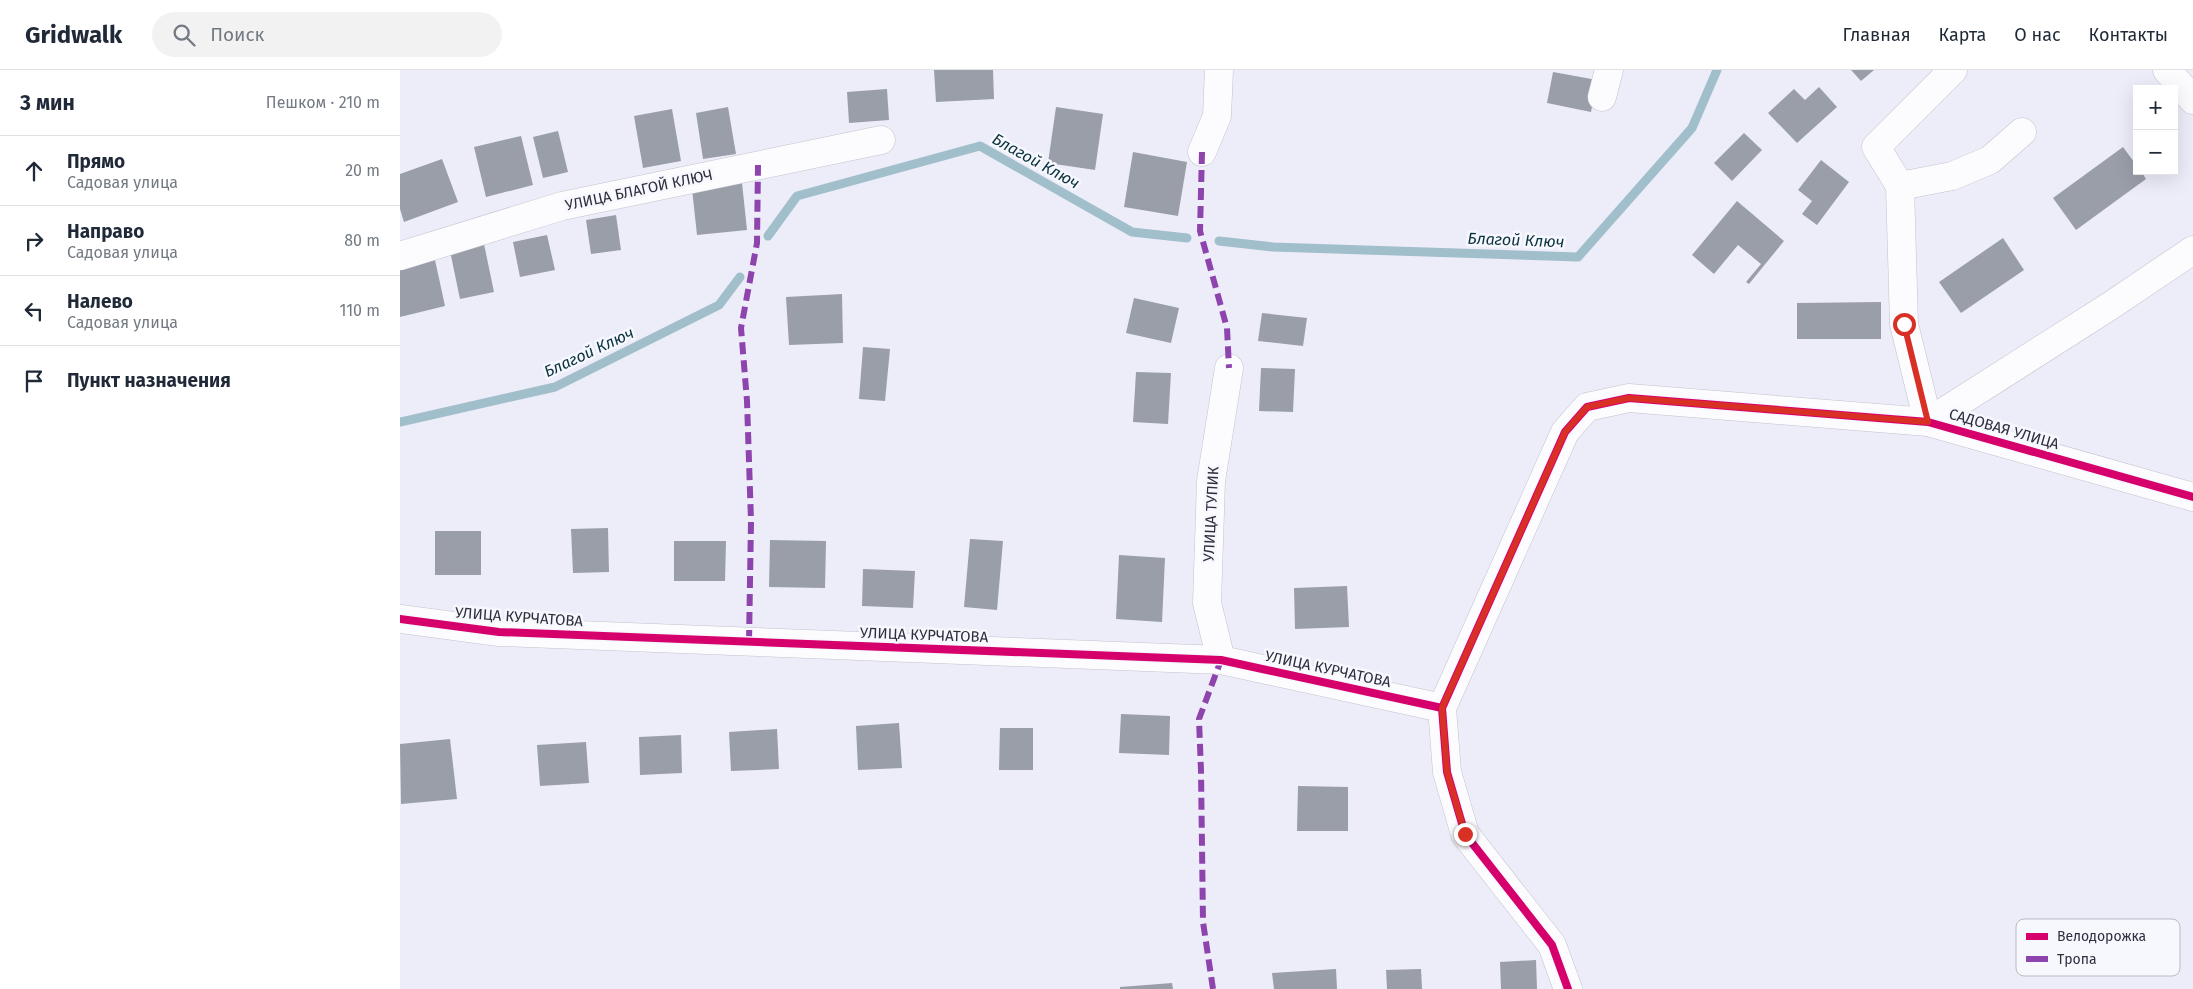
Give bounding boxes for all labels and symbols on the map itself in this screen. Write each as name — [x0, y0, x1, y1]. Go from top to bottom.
water label: Благой Ключ — [989, 129, 1083, 193]
street label: УЛИЦА БЛАГОЙ КЛЮЧ — [564, 166, 714, 214]
water label: Благой Ключ — [1467, 229, 1565, 251]
route start — [1893, 313, 1916, 336]
water label: Благой Ключ — [541, 323, 637, 381]
street label: САДОВАЯ УЛИЦА — [1947, 405, 2062, 453]
street label: УЛИЦА ТУПИК — [1200, 466, 1222, 562]
street label: УЛИЦА КУРЧАТОВА — [454, 604, 584, 630]
street label: УЛИЦА КУРЧАТОВА — [860, 624, 989, 646]
street label: УЛИЦА КУРЧАТОВА — [1263, 647, 1393, 691]
route end — [1454, 823, 1477, 846]
legend — [2016, 919, 2180, 976]
text: Велодорожка — [2057, 928, 2146, 945]
text: Тропа — [2057, 951, 2097, 968]

